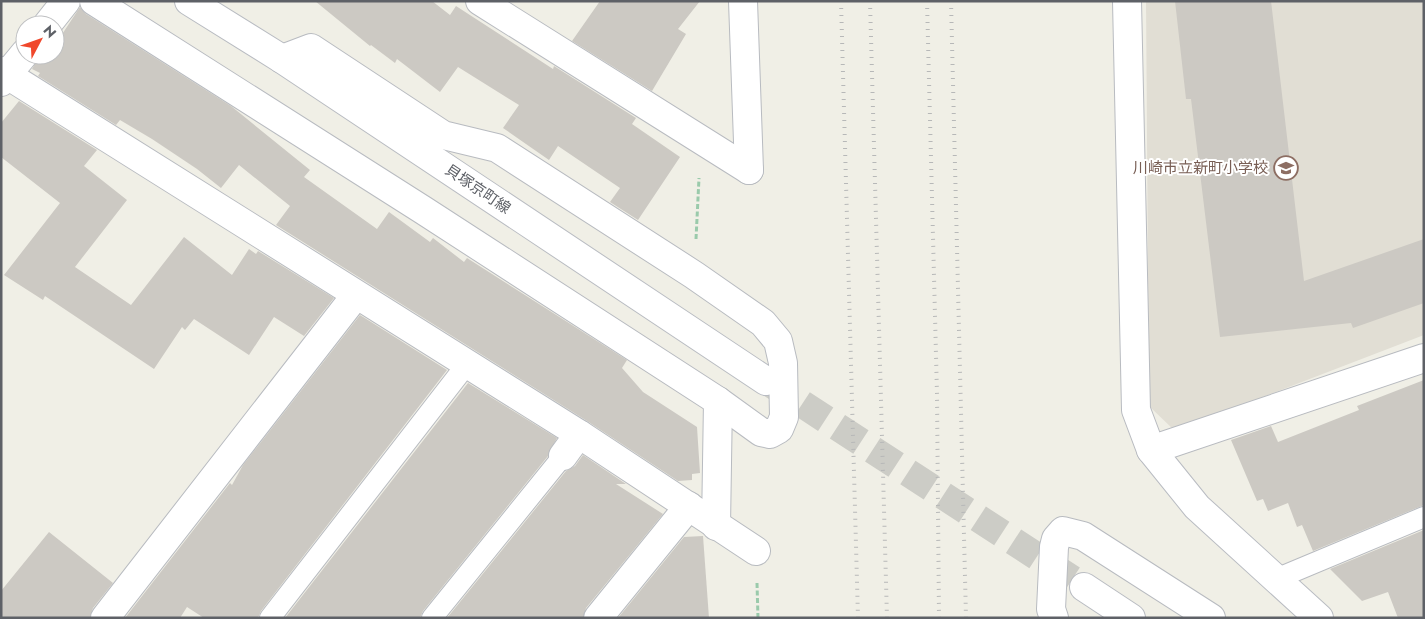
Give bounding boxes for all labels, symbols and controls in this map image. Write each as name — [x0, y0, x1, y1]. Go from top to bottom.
north arrow — [15, 15, 65, 65]
text: N — [39, 21, 61, 42]
school or university icon: 川崎市立新町小学校 — [1273, 155, 1299, 181]
place label: 川崎市立新町小学校 — [1133, 157, 1268, 179]
street label: 貝塚京町線 — [441, 159, 515, 219]

